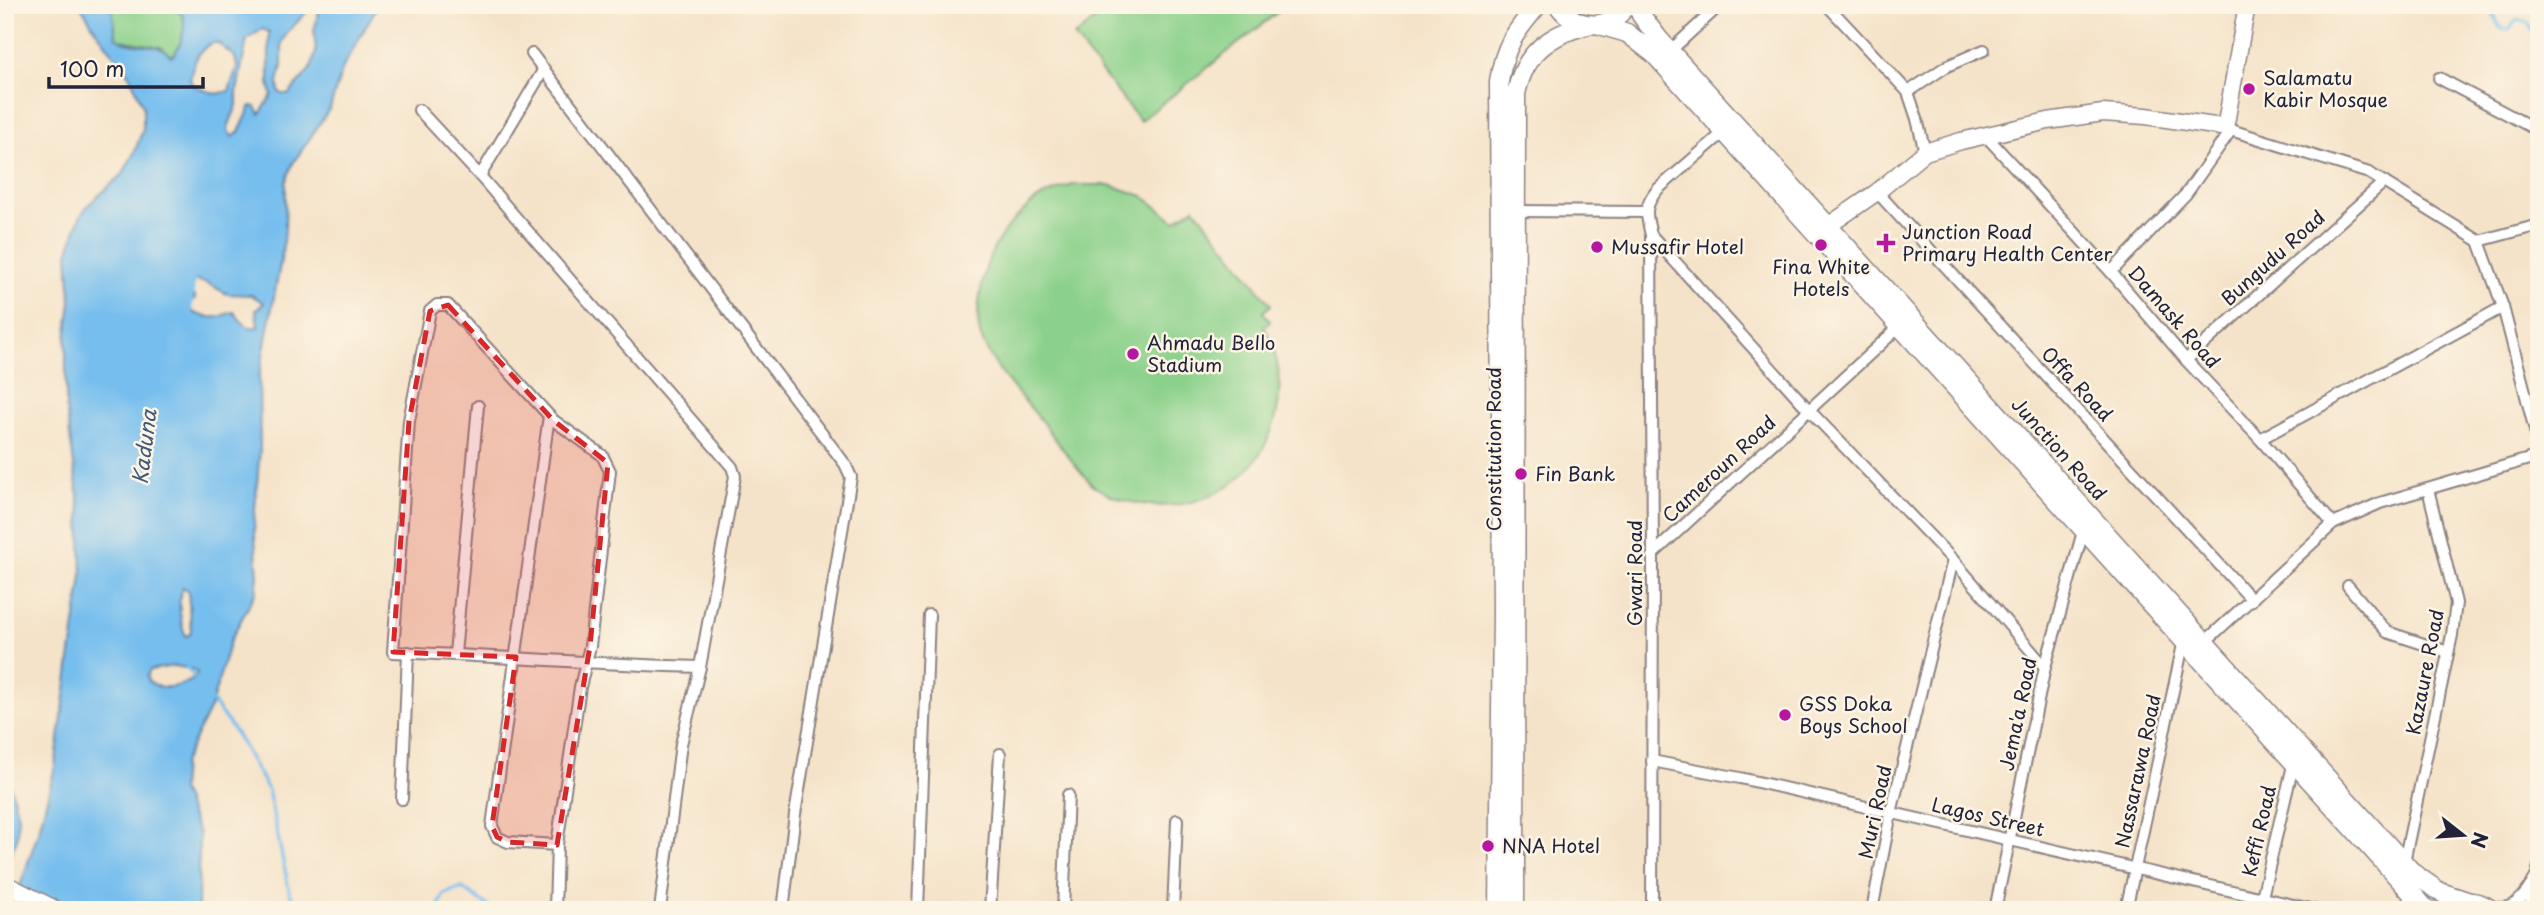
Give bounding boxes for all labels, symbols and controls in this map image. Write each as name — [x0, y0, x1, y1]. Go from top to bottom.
scale bar — [49, 46, 203, 90]
text: 100 m — [60, 52, 124, 84]
place label: Salamatu Kabir Mosque — [2263, 63, 2388, 113]
marker: Salamatu Kabir Mosque — [2241, 81, 2257, 97]
street label: Bungudu Road — [2214, 203, 2330, 312]
place label: Junction Road Primary Health Center — [1902, 217, 2113, 267]
place label: Mussafir Hotel — [1611, 232, 1744, 260]
marker: Junction Road Primary Health Center — [1876, 233, 1896, 253]
marker: Fina White Hotels — [1813, 237, 1829, 253]
marker: Mussafir Hotel — [1589, 239, 1605, 255]
place label: Fina White Hotels — [1772, 252, 1870, 302]
street label: Damask Road — [2122, 259, 2227, 374]
place label: Ahmadu Bello Stadium — [1147, 328, 1275, 378]
street label: Offa Road — [2036, 340, 2120, 427]
marker: Ahmadu Bello Stadium — [1125, 346, 1141, 362]
street label: Constitution Road — [1479, 367, 1507, 531]
street label: Junction Road — [2006, 391, 2114, 506]
water label: Kaduna — [123, 407, 164, 486]
street label: Cameroun Road — [1655, 408, 1781, 528]
place label: Fin Bank — [1535, 459, 1616, 487]
marker: Fin Bank — [1513, 466, 1529, 482]
street label: Gwari Road — [1620, 520, 1648, 626]
street label: Kazaure Road — [2398, 607, 2450, 737]
street label: Jema'a Road — [1991, 655, 2043, 773]
place label: GSS Doka Boys School — [1799, 689, 1908, 739]
street label: Nassarawa Road — [2107, 691, 2167, 850]
marker: GSS Doka Boys School — [1777, 707, 1793, 723]
street label: Muri Road — [1850, 762, 1898, 861]
street label: Keffi Road — [2234, 782, 2282, 879]
street label: Lagos Street — [1929, 789, 2047, 843]
north arrow — [2428, 800, 2498, 870]
text: N — [2465, 829, 2496, 852]
place label: NNA Hotel — [1502, 831, 1600, 859]
marker: NNA Hotel — [1480, 838, 1496, 854]

